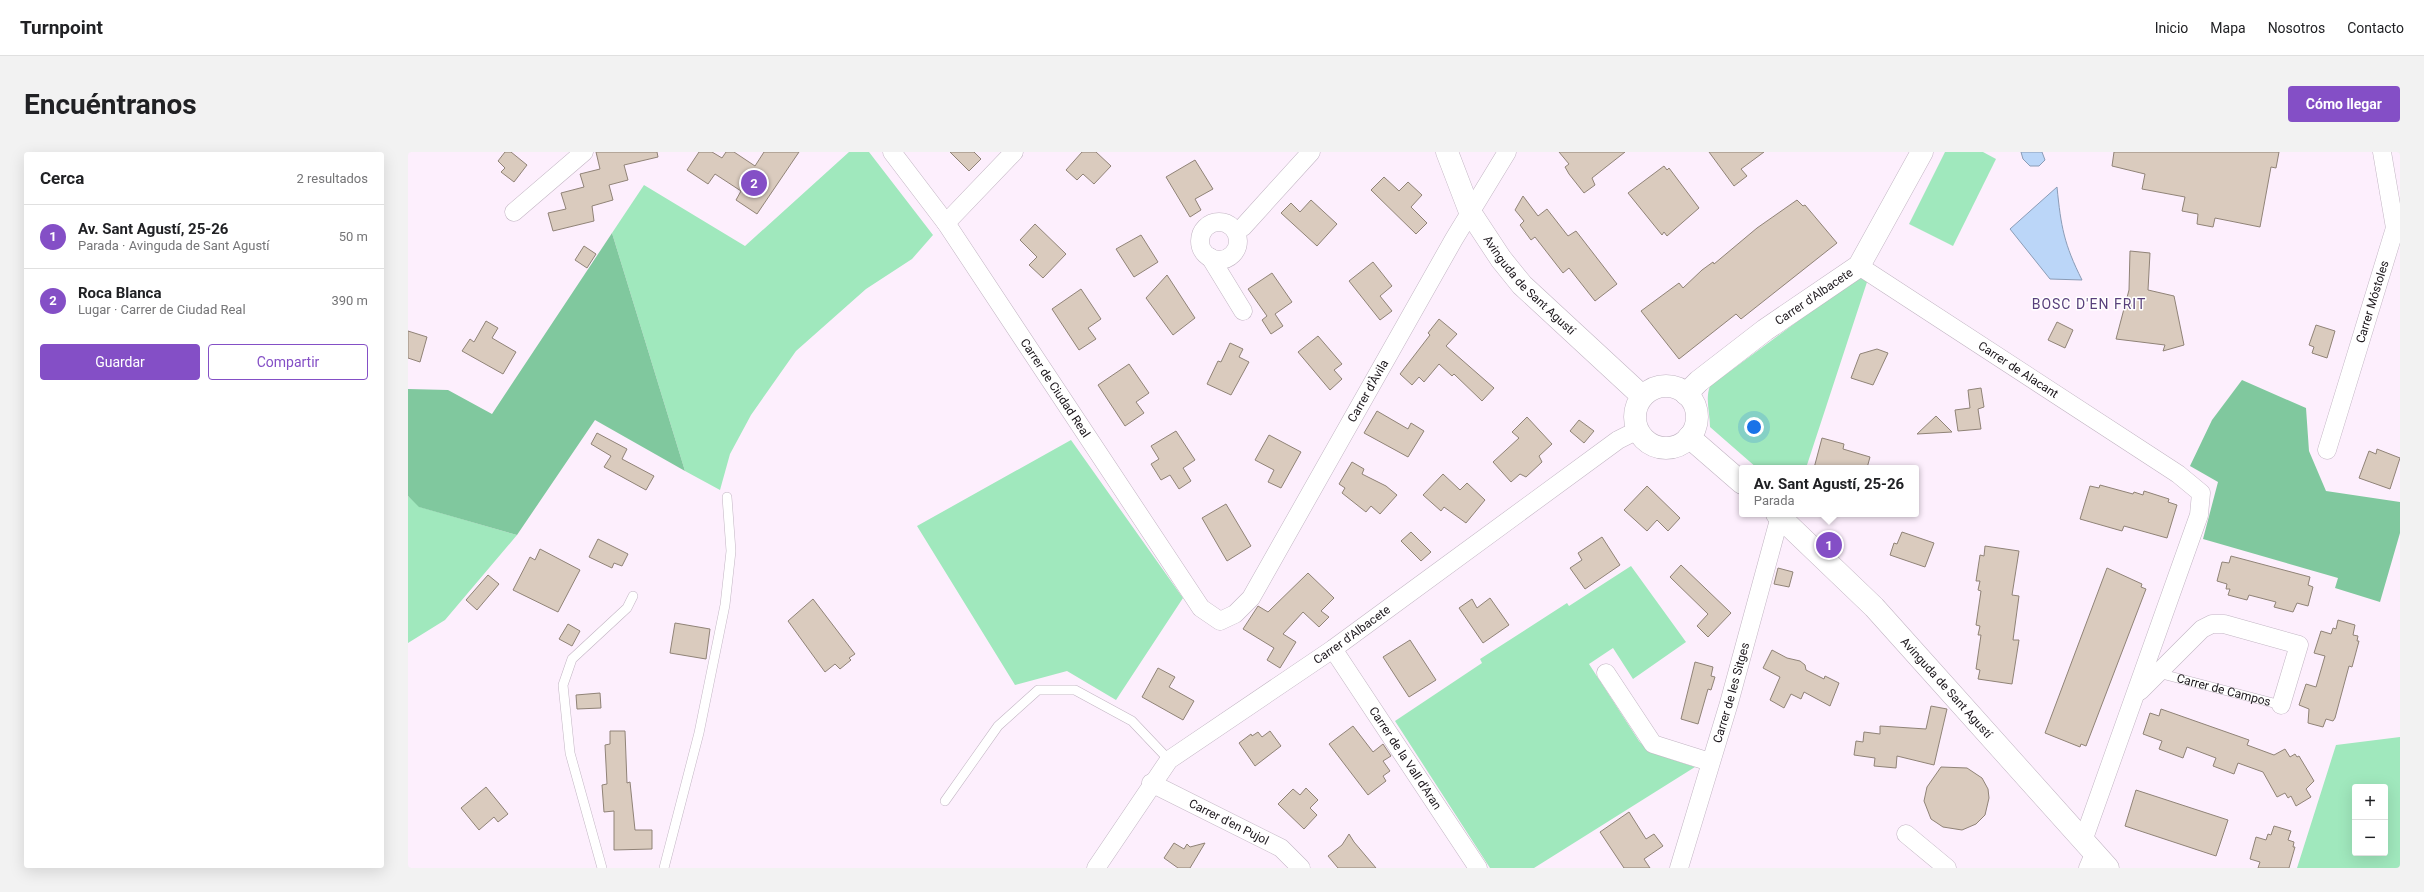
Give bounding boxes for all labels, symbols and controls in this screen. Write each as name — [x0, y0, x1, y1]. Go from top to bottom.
text: Turnpoint — [20, 16, 103, 39]
text: Inicio — [2155, 20, 2188, 36]
text: Mapa — [2210, 20, 2246, 36]
text: Nosotros — [2268, 20, 2325, 36]
text: Contacto — [2347, 20, 2404, 36]
button: Cómo llegar — [2288, 86, 2400, 122]
text: Encuéntranos — [24, 88, 197, 121]
text: Cerca — [40, 168, 84, 188]
pin: 2 — [741, 168, 767, 198]
text: 2 resultados — [296, 171, 368, 186]
text: Av. Sant Agustí, 25-26 — [78, 220, 228, 238]
text: 1 — [49, 229, 57, 244]
text: 50 m — [339, 229, 368, 244]
street label: Avinguda de Sant Agustí — [1480, 233, 1579, 338]
text: Parada · Avinguda de Sant Agustí — [78, 238, 270, 253]
street label: Carrer Móstoles — [2353, 259, 2392, 345]
street label: Carrer d'Albacete — [1772, 265, 1855, 328]
text: Roca Blanca — [78, 284, 161, 302]
text: 2 — [49, 293, 57, 308]
text: 390 m — [331, 293, 368, 308]
district label: BOSC D'EN FRIT — [2032, 296, 2146, 312]
text: Lugar · Carrer de Ciudad Real — [78, 302, 246, 317]
street label: Carrer de Ciudad Real — [1017, 336, 1093, 440]
street label: Carrer de Alacant — [1976, 339, 2061, 401]
button: Guardar — [40, 344, 200, 380]
button: Compartir — [208, 344, 368, 380]
street label: Carrer d'Àvila — [1345, 357, 1391, 425]
your location — [1744, 417, 1764, 437]
popup — [1739, 465, 1919, 517]
text: Av. Sant Agustí, 25-26 — [1754, 475, 1904, 493]
text: Parada — [1754, 493, 1795, 508]
pin: 1 — [1816, 530, 1842, 560]
street label: Carrer d'Albacete — [1311, 602, 1393, 667]
street label: Avinguda de Sant Agustí — [1898, 635, 1996, 742]
street label: Carrer de les Sitges — [1710, 641, 1752, 745]
street label: Carrer de Campos — [2175, 671, 2272, 709]
street label: Carrer de la Vall d'Aran — [1366, 704, 1444, 812]
map controls — [2352, 784, 2388, 856]
button: + — [2352, 784, 2388, 820]
street label: Carrer d'en Pujol — [1187, 796, 1271, 848]
button: − — [2352, 820, 2388, 856]

